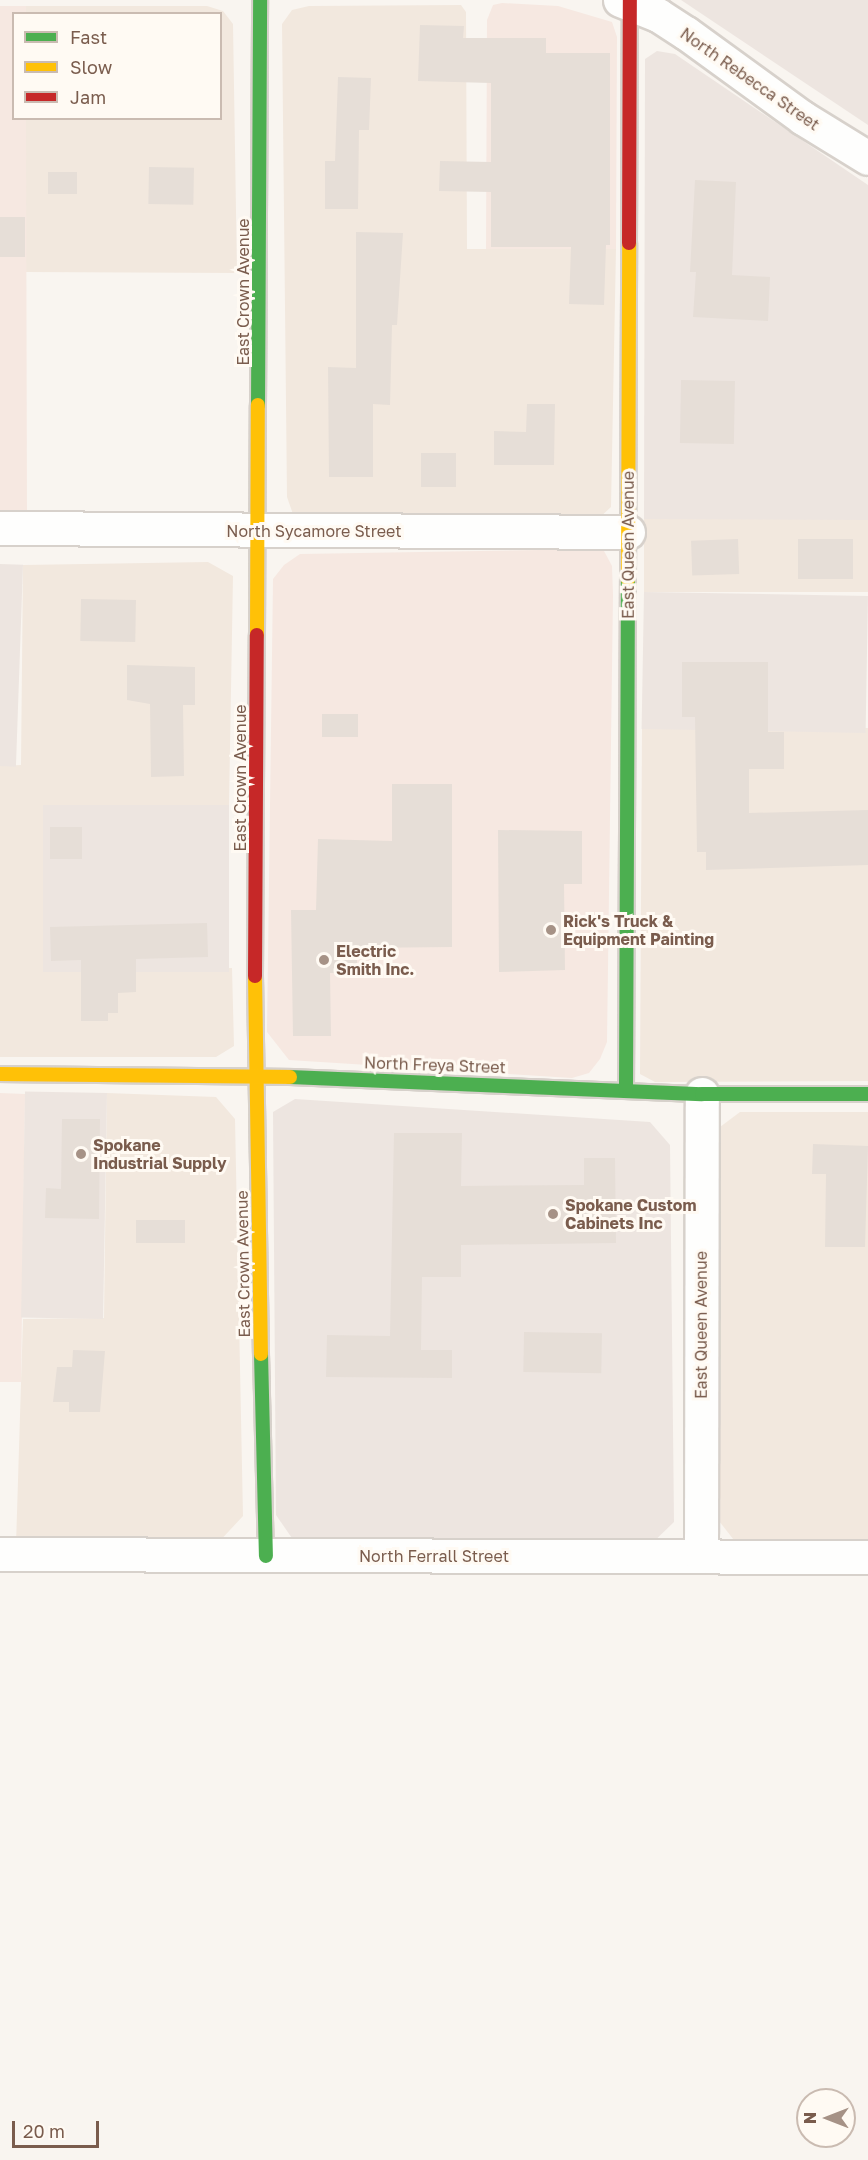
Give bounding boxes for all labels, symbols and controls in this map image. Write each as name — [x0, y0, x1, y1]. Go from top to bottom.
legend — [12, 12, 222, 120]
street label: North Rebecca Street — [677, 24, 823, 134]
text: Fast — [70, 26, 107, 48]
text: Slow — [70, 56, 112, 78]
text: Jam — [70, 86, 106, 108]
street label: East Crown Avenue — [233, 218, 253, 366]
street label: East Queen Avenue — [618, 471, 638, 619]
street label: North Sycamore Street — [226, 521, 402, 541]
street label: East Crown Avenue — [230, 704, 250, 852]
place label: Rick's Truck & Equipment Painting — [563, 911, 714, 949]
marker: Rick's Truck & Equipment Painting — [544, 923, 558, 937]
place label: Electric Smith Inc. — [336, 941, 414, 979]
marker: Electric Smith Inc. — [317, 953, 331, 967]
street label: North Freya Street — [364, 1053, 506, 1077]
place label: Spokane Industrial Supply — [93, 1135, 227, 1173]
marker: Spokane Industrial Supply — [74, 1147, 88, 1161]
street label: East Crown Avenue — [232, 1190, 254, 1338]
place label: Spokane Custom Cabinets Inc — [565, 1195, 696, 1233]
marker: Spokane Custom Cabinets Inc — [546, 1207, 560, 1221]
street label: East Queen Avenue — [691, 1251, 711, 1399]
street label: North Ferrall Street — [359, 1546, 509, 1566]
north arrow — [796, 2088, 856, 2148]
scale bar — [15, 2109, 102, 2147]
text: N — [800, 2112, 820, 2124]
text: 20 m — [23, 2120, 65, 2142]

